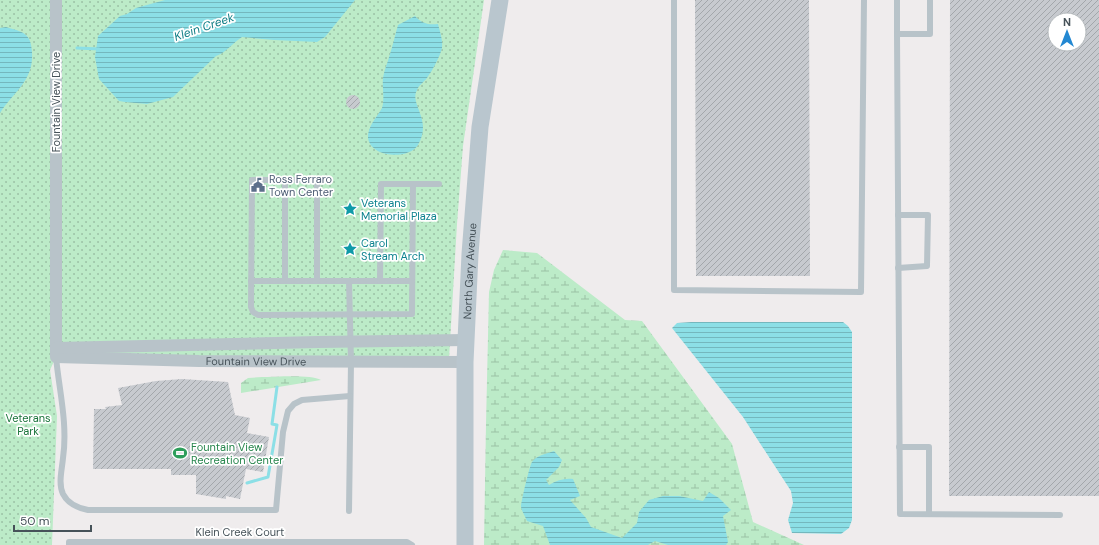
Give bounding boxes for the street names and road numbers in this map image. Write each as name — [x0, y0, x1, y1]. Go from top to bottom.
street label: Fountain View Drive — [49, 52, 63, 152]
street label: North Gary Avenue — [460, 222, 479, 320]
street label: Fountain View Drive — [206, 354, 306, 368]
street label: Klein Creek Court — [196, 525, 284, 539]

